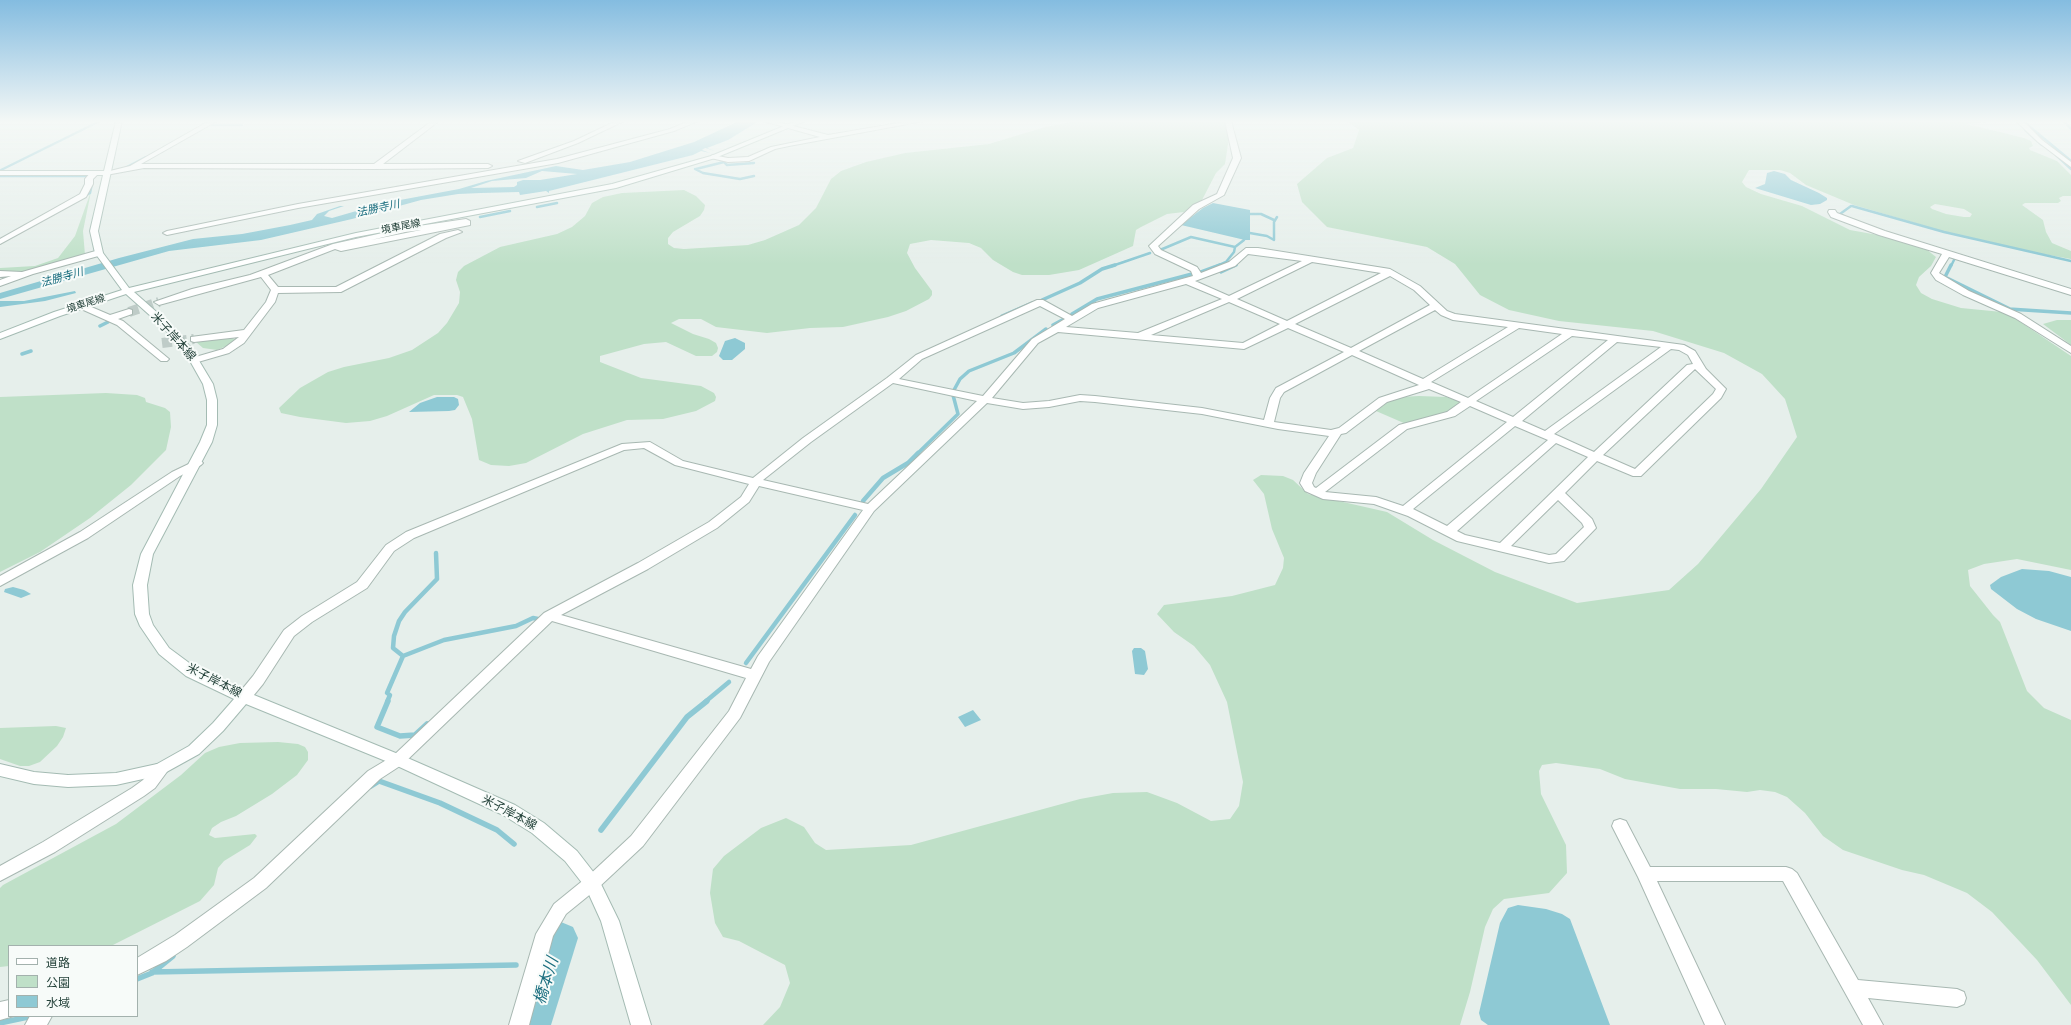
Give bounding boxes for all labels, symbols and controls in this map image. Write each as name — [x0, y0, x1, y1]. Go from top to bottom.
water label: 法勝寺川 — [355, 198, 401, 220]
street label: 境車尾線 — [380, 217, 422, 237]
water label: 法勝寺川 — [39, 266, 85, 290]
street label: 境車尾線 — [65, 292, 107, 316]
street label: 米子岸本線 — [148, 310, 198, 364]
street label: 米子岸本線 — [184, 661, 244, 701]
street label: 米子岸本線 — [479, 793, 539, 833]
legend — [8, 945, 138, 1017]
water label: 橋本川 — [531, 955, 563, 1007]
text: 道路 — [46, 956, 70, 970]
text: 公園 — [46, 976, 70, 990]
text: 水域 — [46, 996, 70, 1010]

